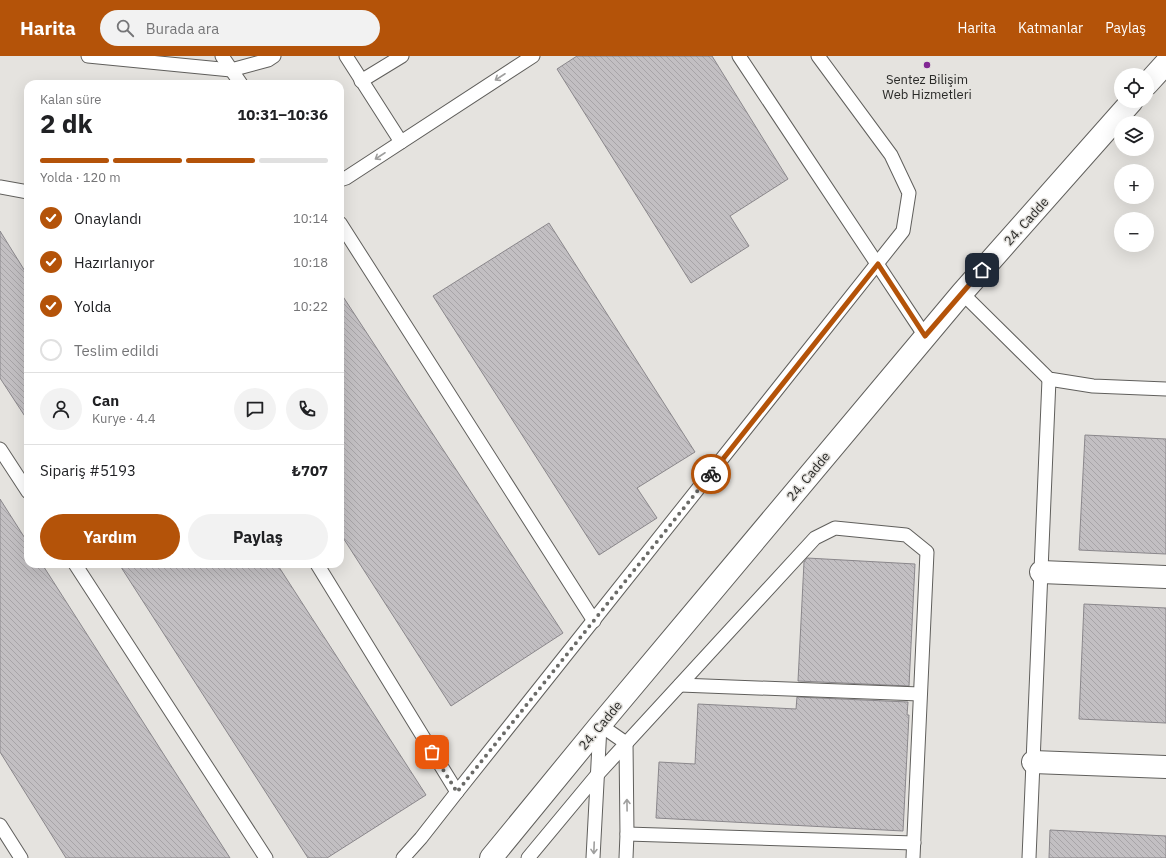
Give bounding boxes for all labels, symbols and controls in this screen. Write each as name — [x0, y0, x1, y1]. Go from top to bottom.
search box — [100, 10, 380, 46]
text: Harita — [20, 16, 76, 40]
icon: search — [114, 17, 136, 39]
text: Burada ara — [146, 19, 219, 38]
text: Harita — [958, 19, 996, 37]
text: Katmanlar — [1018, 19, 1083, 37]
text: Paylaş — [1105, 19, 1146, 37]
marker: Sentez Bilişim Web Hizmetleri — [922, 60, 932, 70]
map controls — [1114, 68, 1154, 252]
button: locate — [1114, 68, 1154, 108]
place label: Sentez Bilişim Web Hizmetleri — [882, 71, 972, 103]
one-way arrow — [495, 73, 506, 81]
text: Kalan süre — [40, 91, 101, 108]
text: 10:31–10:36 — [237, 105, 328, 124]
text: 2 dk — [40, 106, 93, 140]
button: layers — [1114, 116, 1154, 156]
one-way arrow — [375, 152, 386, 160]
button: + — [1114, 164, 1154, 204]
text: Yolda · 120 m — [40, 169, 121, 186]
street label: 24. Cadde — [1000, 194, 1053, 249]
icon: check — [40, 207, 62, 229]
text: Onaylandı — [74, 209, 142, 228]
text: 10:14 — [293, 210, 328, 227]
button: − — [1114, 212, 1154, 252]
icon: check — [40, 251, 62, 273]
text: Hazırlanıyor — [74, 253, 155, 272]
pin — [965, 253, 999, 287]
text: 10:18 — [293, 254, 328, 271]
icon: home — [971, 259, 993, 281]
icon: check — [40, 295, 62, 317]
text: Yolda — [74, 297, 111, 316]
text: 10:22 — [293, 298, 328, 315]
text: Teslim edildi — [74, 341, 159, 360]
button: person — [40, 388, 82, 430]
button: chat — [234, 388, 276, 430]
button: phone — [286, 388, 328, 430]
text: Can — [92, 391, 119, 410]
text: Kurye · 4.4 — [92, 410, 155, 427]
street label: 24. Cadde — [783, 448, 834, 505]
courier — [691, 454, 731, 494]
text: Sipariş #5193 — [40, 461, 136, 480]
text: ₺707 — [292, 461, 328, 480]
icon: bike — [700, 463, 722, 485]
button: Yardım — [40, 514, 180, 560]
button: Paylaş — [188, 514, 328, 560]
street label: 24. Cadde — [575, 697, 626, 754]
pin — [415, 735, 449, 769]
icon: bag — [421, 741, 443, 763]
one-way arrow — [623, 799, 631, 812]
one-way arrow — [590, 841, 598, 854]

